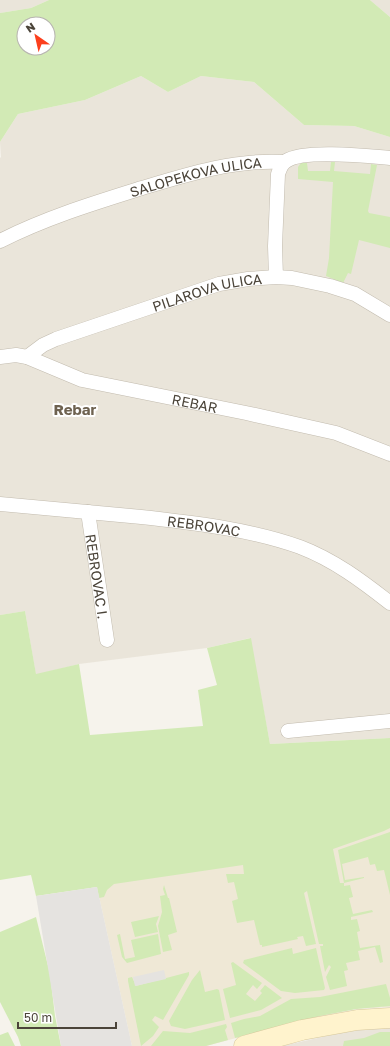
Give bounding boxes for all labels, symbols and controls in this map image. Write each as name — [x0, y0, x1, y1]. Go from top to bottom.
north arrow — [16, 16, 56, 56]
text: N — [23, 20, 37, 35]
street label: SALOPEKOVA ULICA — [128, 153, 263, 200]
street label: PILAROVA ULICA — [150, 269, 263, 314]
street label: REBAR — [171, 390, 219, 416]
district label: Rebar — [54, 400, 97, 418]
street label: REBROVAC — [166, 512, 242, 539]
street label: REBROVAC I. — [83, 533, 112, 620]
scale bar — [18, 1004, 116, 1030]
text: 50 m — [24, 1010, 52, 1025]

